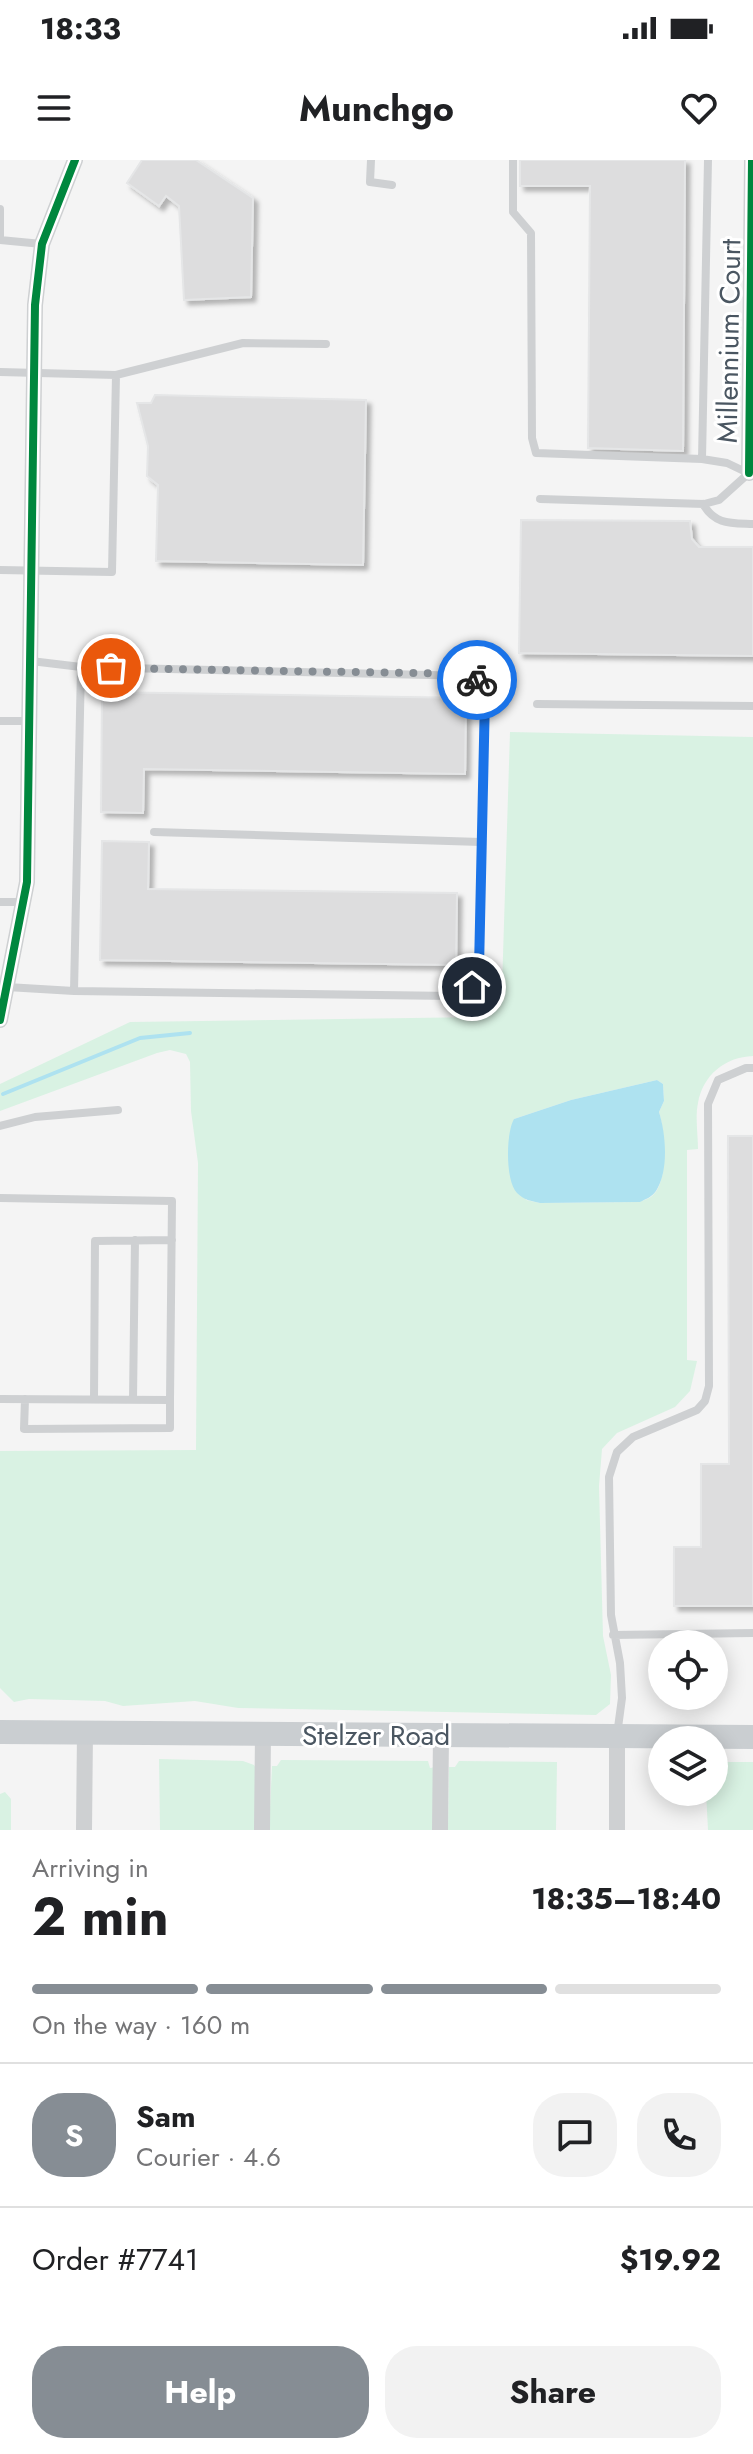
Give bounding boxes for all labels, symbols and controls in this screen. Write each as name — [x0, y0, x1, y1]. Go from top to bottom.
text: 18:33 — [40, 7, 121, 50]
text: Munchgo — [299, 82, 454, 134]
icon: menu — [32, 86, 76, 130]
icon: heart — [677, 86, 721, 130]
street label: Millennium Court — [707, 238, 751, 444]
pin — [77, 634, 145, 702]
courier — [437, 640, 517, 720]
icon: bag — [89, 646, 133, 690]
icon: bike — [455, 658, 499, 702]
pin — [438, 953, 506, 1021]
icon: home — [450, 965, 494, 1009]
map controls — [648, 1630, 728, 1806]
button: locate — [648, 1630, 728, 1710]
street label: Stelzer Road — [302, 1715, 450, 1756]
button: layers — [648, 1726, 728, 1806]
text: Arriving in — [32, 1849, 149, 1887]
text: 18:35–18:40 — [531, 1877, 721, 1920]
text: 2 min — [32, 1879, 169, 1955]
text: On the way · 160 m — [32, 2006, 250, 2044]
button: chat — [533, 2093, 617, 2177]
button: phone — [637, 2093, 721, 2177]
text: Sam — [136, 2095, 196, 2138]
text: S — [65, 2114, 83, 2157]
text: Courier · 4.6 — [136, 2138, 281, 2176]
text: Order #7741 — [32, 2238, 198, 2281]
text: $19.92 — [620, 2238, 721, 2281]
button: Help — [32, 2346, 369, 2438]
button: Share — [385, 2346, 721, 2438]

